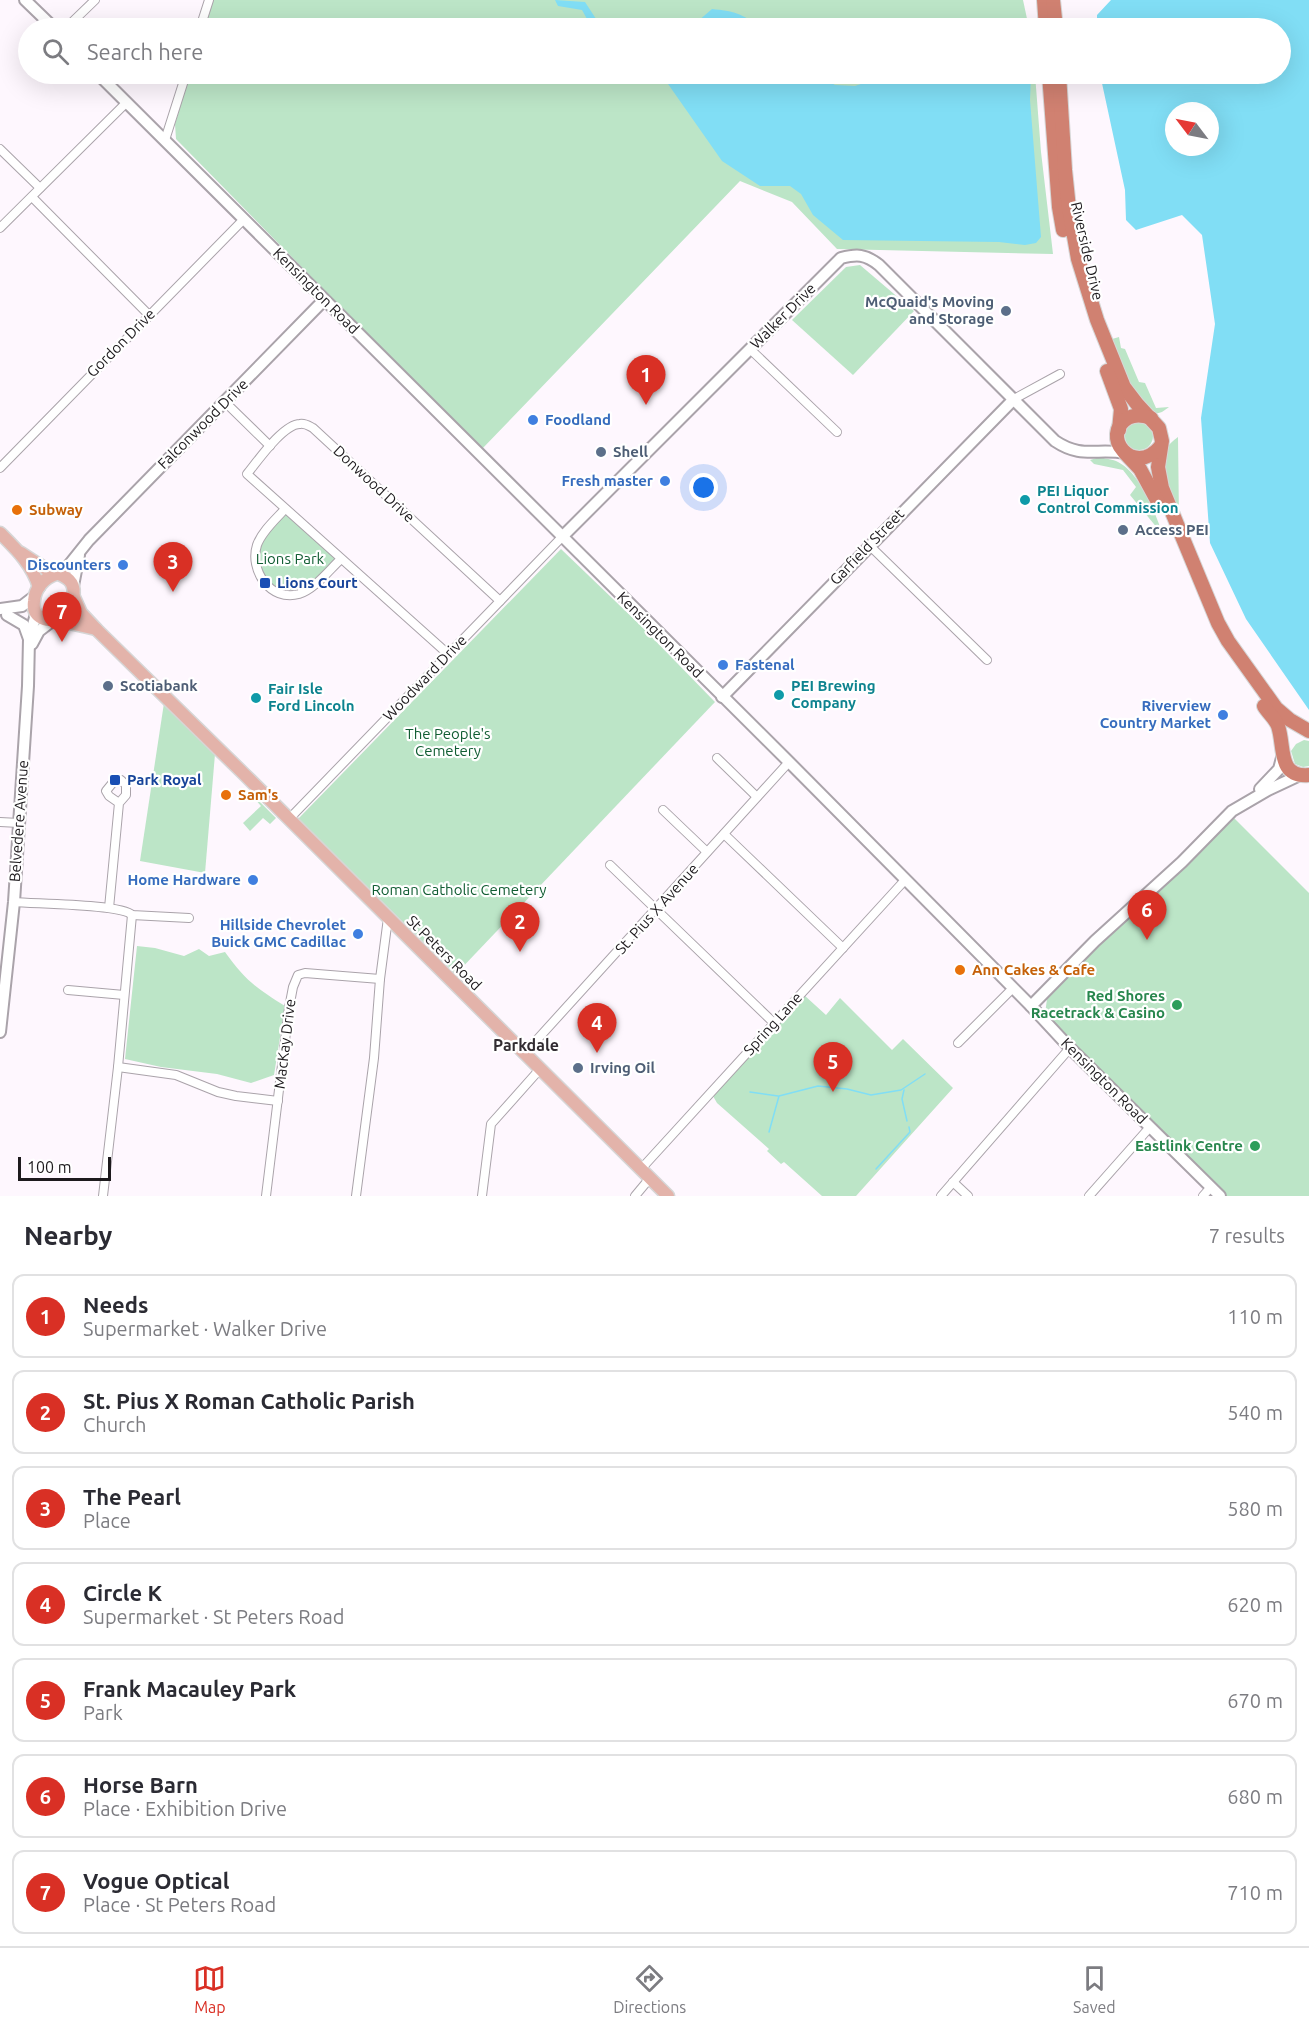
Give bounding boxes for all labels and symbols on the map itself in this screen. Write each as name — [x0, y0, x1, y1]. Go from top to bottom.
north arrow — [1165, 102, 1219, 156]
street label: Riverside Drive — [1068, 200, 1107, 302]
street label: Kensington Road — [270, 244, 363, 337]
street label: Walker Drive — [746, 279, 819, 352]
place label: McQuaid's Moving and Storage — [865, 293, 994, 327]
marker: McQuaid's Moving and Storage — [999, 304, 1013, 318]
street label: Gordon Drive — [83, 305, 158, 380]
pin: 1 — [626, 356, 666, 405]
street label: Falconwood Drive — [154, 375, 251, 472]
place label: Foodland — [545, 411, 611, 428]
marker: Foodland — [526, 413, 540, 427]
street label: Donwood Drive — [330, 442, 418, 526]
place label: Shell — [613, 443, 648, 460]
marker: Shell — [594, 445, 608, 459]
place label: Fresh master — [562, 472, 654, 489]
your location — [689, 473, 718, 502]
marker: Fresh master — [658, 474, 672, 488]
place label: PEI Liquor Control Commission — [1037, 482, 1179, 516]
marker: PEI Liquor Control Commission — [1018, 493, 1032, 507]
place label: Subway — [29, 501, 83, 518]
marker: Subway — [10, 503, 24, 517]
street label: Garfield Street — [826, 505, 907, 588]
place label: Access PEI — [1135, 521, 1209, 538]
marker: Access PEI — [1116, 523, 1130, 537]
pin: 3 — [154, 542, 192, 592]
park label: Lions Park — [256, 550, 325, 567]
place label: Discounters — [27, 556, 111, 573]
marker: Discounters — [116, 558, 130, 572]
place label: Lions Court — [277, 574, 358, 591]
marker: Lions Court — [258, 576, 272, 590]
street label: Kensington Road — [614, 588, 707, 681]
pin: 7 — [42, 592, 82, 642]
street label: Woodward Drive — [379, 631, 470, 724]
place label: Fastenal — [735, 656, 795, 673]
marker: Fastenal — [716, 658, 730, 672]
place label: Scotiabank — [120, 677, 198, 694]
place label: PEI Brewing Company — [791, 677, 876, 711]
marker: Scotiabank — [101, 679, 115, 693]
place label: Fair Isle Ford Lincoln — [268, 680, 355, 714]
marker: PEI Brewing Company — [772, 688, 786, 702]
marker: Fair Isle Ford Lincoln — [249, 691, 263, 705]
place label: Riverview Country Market — [1100, 697, 1212, 731]
marker: Riverview Country Market — [1216, 708, 1230, 722]
park label: The People's Cemetery — [405, 725, 491, 759]
street label: Belvedere Avenue — [6, 759, 31, 883]
place label: Park Royal — [127, 771, 202, 788]
marker: Park Royal — [108, 773, 122, 787]
place label: Sam's — [238, 786, 278, 803]
marker: Sam's — [219, 788, 233, 802]
street label: St. Pius X Avenue — [612, 860, 702, 957]
place label: Home Hardware — [127, 871, 241, 888]
marker: Home Hardware — [246, 873, 260, 887]
park label: Roman Catholic Cemetery — [372, 881, 546, 898]
pin: 6 — [1128, 890, 1166, 940]
pin: 2 — [500, 902, 540, 952]
street label: St Peters Road — [404, 912, 485, 993]
place label: Hillside Chevrolet Buick GMC Cadillac — [211, 916, 347, 950]
marker: Hillside Chevrolet Buick GMC Cadillac — [351, 927, 365, 941]
place label: Ann Cakes & Cafe — [972, 961, 1095, 978]
marker: Ann Cakes & Cafe — [953, 963, 967, 977]
place label: Red Shores Racetrack & Casino — [1031, 987, 1165, 1021]
street label: Spring Lane — [740, 989, 805, 1059]
street label: MacKay Drive — [271, 998, 298, 1090]
marker: Red Shores Racetrack & Casino — [1170, 998, 1184, 1012]
pin: 4 — [578, 1004, 616, 1053]
street label: Kensington Road — [1058, 1034, 1151, 1127]
district label: Parkdale — [493, 1036, 559, 1054]
pin: 5 — [814, 1042, 852, 1092]
place label: Irving Oil — [590, 1059, 655, 1076]
marker: Irving Oil — [571, 1061, 585, 1075]
place label: Eastlink Centre — [1135, 1137, 1243, 1154]
marker: Eastlink Centre — [1248, 1139, 1262, 1153]
scale bar — [18, 1154, 111, 1182]

